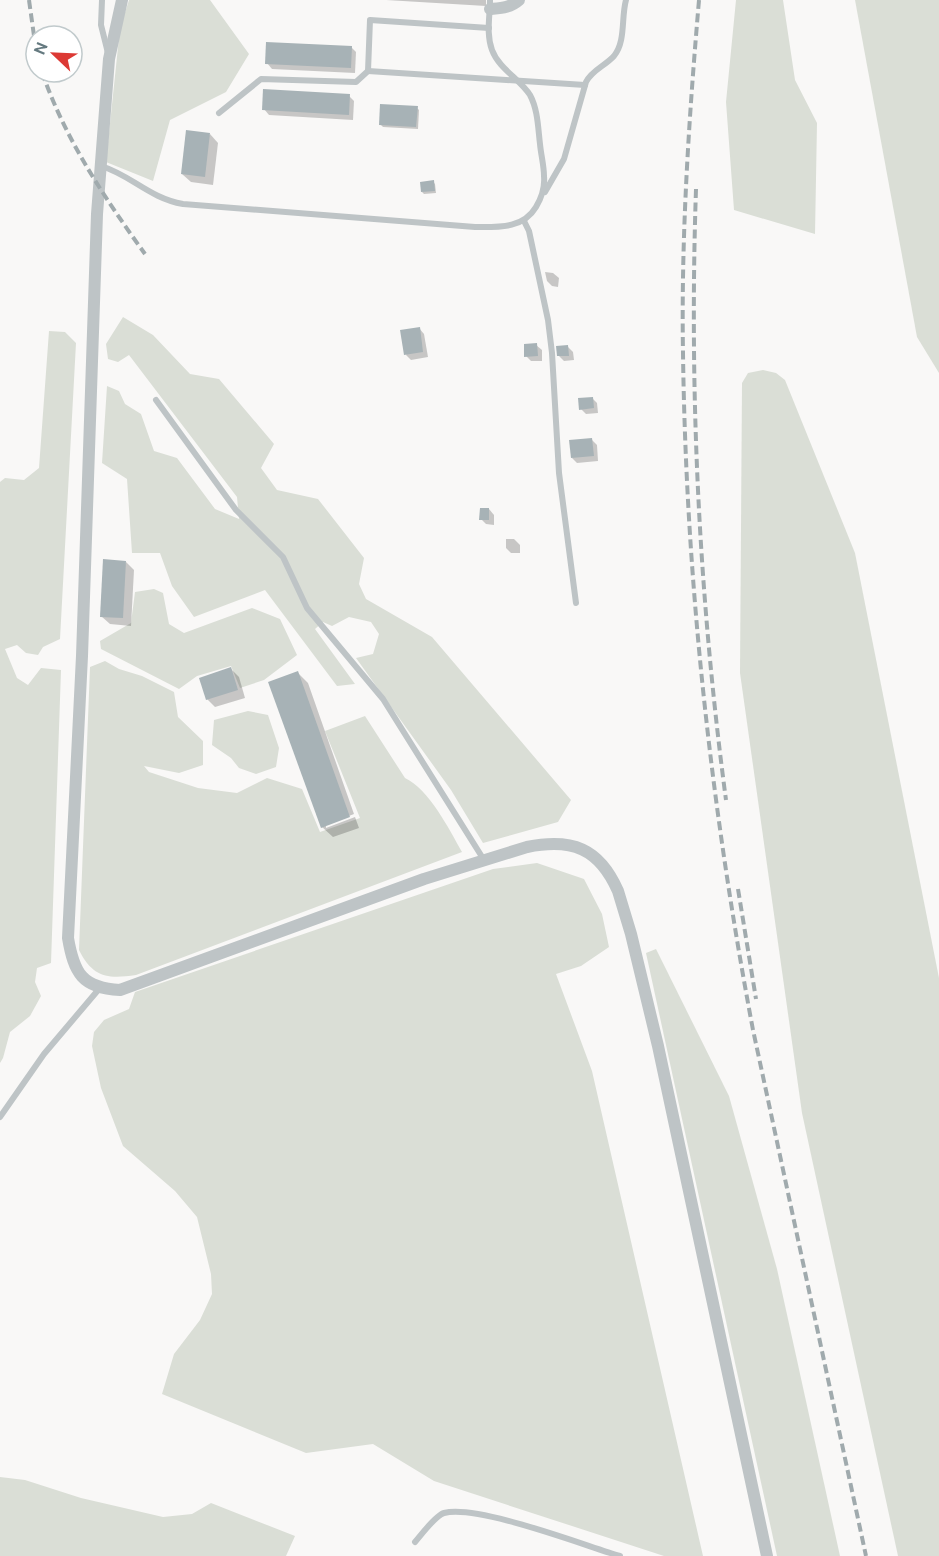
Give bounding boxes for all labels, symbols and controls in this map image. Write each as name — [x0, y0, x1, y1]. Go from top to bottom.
north arrow — [24, 24, 84, 84]
text: N — [30, 39, 51, 57]

